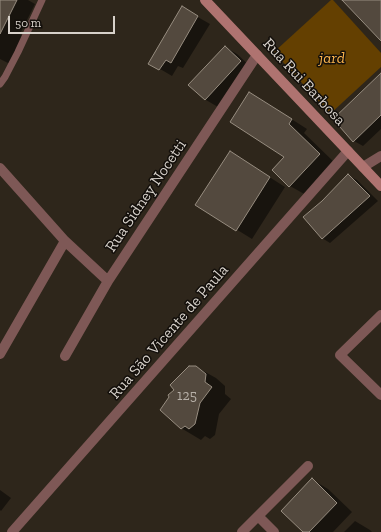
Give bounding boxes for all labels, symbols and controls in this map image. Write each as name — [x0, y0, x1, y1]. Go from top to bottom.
scale bar — [10, 8, 117, 34]
text: 50 m — [15, 16, 41, 30]
street label: Rua Rui Barbosa — [259, 34, 349, 130]
park label: jard — [319, 48, 345, 68]
street label: Rua Sidney Nocetti — [101, 136, 191, 256]
street label: Rua São Vicente de Paula — [105, 261, 233, 403]
house number: 125 — [177, 388, 197, 404]

